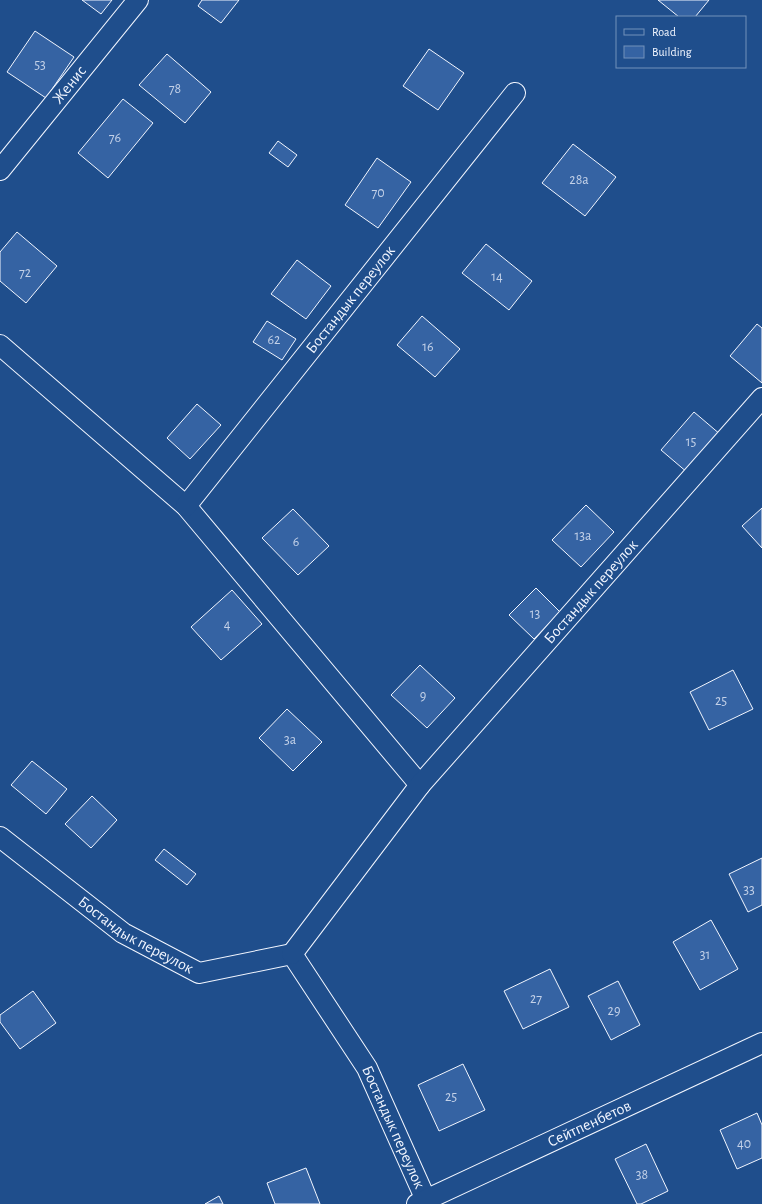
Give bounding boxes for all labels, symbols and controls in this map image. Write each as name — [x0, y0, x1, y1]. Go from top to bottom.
legend — [616, 16, 746, 68]
text: Road — [652, 26, 676, 38]
text: Building — [652, 46, 692, 58]
house number: 53 — [34, 58, 46, 72]
street label: Женис — [49, 63, 89, 107]
house number: 78 — [169, 82, 181, 96]
house number: 76 — [109, 131, 121, 145]
house number: 28а — [569, 173, 589, 187]
house number: 70 — [371, 186, 385, 200]
street label: Бостандык переулок — [303, 242, 398, 356]
house number: 72 — [19, 266, 31, 280]
house number: 14 — [491, 270, 503, 284]
house number: 62 — [268, 333, 280, 347]
house number: 16 — [422, 340, 434, 354]
house number: 15 — [686, 435, 696, 449]
house number: 13а — [575, 529, 592, 543]
house number: 6 — [293, 535, 299, 549]
street label: Бостандык переулок — [541, 536, 641, 647]
house number: 13 — [530, 607, 541, 621]
house number: 4 — [224, 618, 231, 632]
house number: 9 — [420, 689, 426, 703]
house number: 25 — [715, 694, 727, 708]
house number: 3а — [284, 733, 297, 747]
house number: 33 — [743, 883, 755, 897]
street label: Бостандык переулок — [75, 893, 197, 977]
house number: 31 — [700, 948, 710, 962]
house number: 27 — [530, 992, 542, 1006]
house number: 29 — [608, 1004, 620, 1018]
street label: Бостандык переулок — [359, 1063, 428, 1191]
house number: 25 — [445, 1090, 457, 1104]
street label: Сейтпенбетов — [545, 1097, 633, 1150]
house number: 40 — [737, 1137, 751, 1151]
house number: 38 — [636, 1168, 648, 1182]

